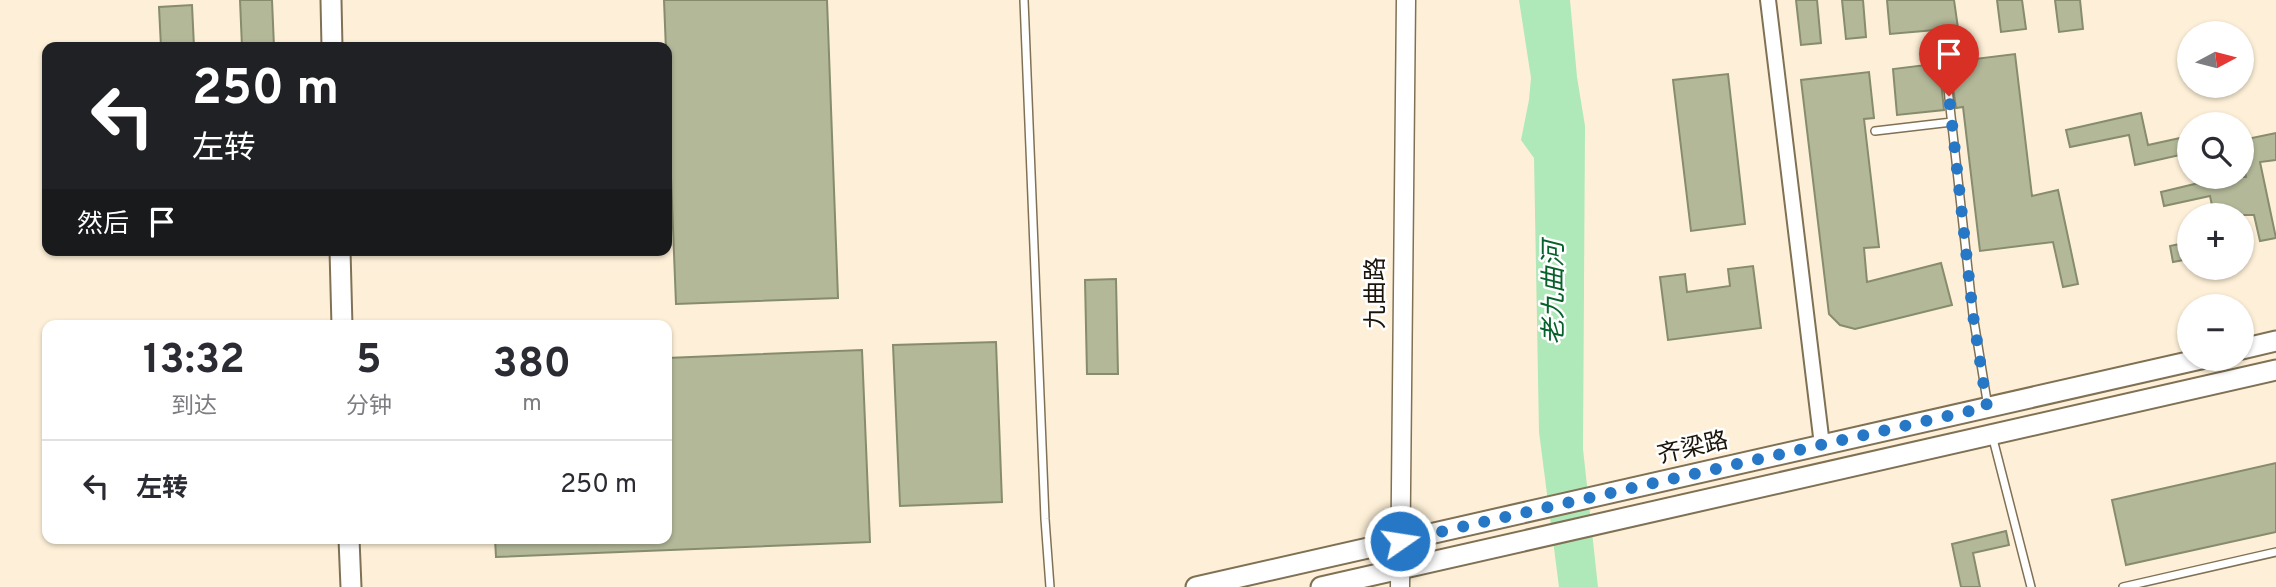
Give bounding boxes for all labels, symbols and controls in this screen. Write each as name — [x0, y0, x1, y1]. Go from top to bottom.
north arrow — [2177, 21, 2254, 98]
map controls — [2177, 21, 2254, 371]
pin — [1919, 24, 1979, 96]
icon: arrive — [1930, 35, 1968, 73]
text: 250 m — [192, 60, 339, 122]
icon: left — [77, 70, 168, 161]
button: search — [2177, 112, 2254, 189]
text: 左转 — [192, 130, 256, 170]
icon: arrive — [143, 203, 181, 241]
button: + — [2177, 203, 2254, 280]
text: 然后 — [77, 209, 129, 242]
water label: 老九曲河 — [1539, 236, 1572, 345]
street label: 九曲路 — [1362, 257, 1392, 329]
button: − — [2177, 294, 2254, 371]
text: 13:32 — [143, 335, 245, 388]
text: 5 — [356, 335, 382, 388]
text: 380 — [493, 339, 571, 392]
text: m — [522, 390, 542, 419]
text: 到达 — [171, 393, 217, 422]
text: 分钟 — [346, 393, 392, 422]
street label: 齐梁路 — [1655, 426, 1731, 472]
icon: left — [77, 467, 115, 505]
text: 250 m — [560, 469, 637, 502]
text: 左转 — [136, 473, 188, 506]
position arrow — [1363, 504, 1437, 578]

